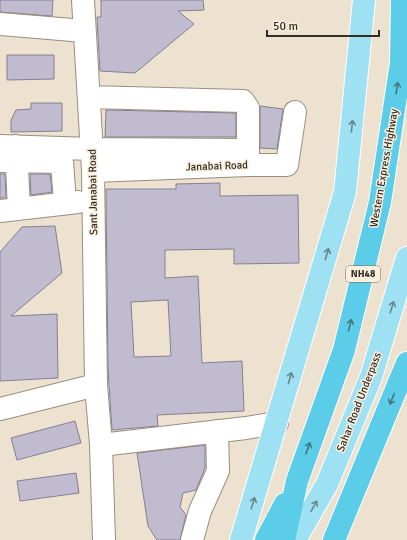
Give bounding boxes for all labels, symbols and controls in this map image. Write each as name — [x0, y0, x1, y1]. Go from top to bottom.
scale bar — [267, 12, 379, 38]
text: 50 m — [273, 19, 298, 34]
one-way arrow — [393, 82, 401, 95]
street label: Western Express Highway — [367, 107, 401, 228]
one-way arrow — [348, 120, 355, 133]
street label: Sant Janabai Road — [86, 149, 100, 235]
street label: Janabai Road — [186, 158, 248, 174]
one-way arrow — [324, 247, 331, 260]
road number: NH48 — [346, 266, 380, 282]
one-way arrow — [389, 301, 396, 314]
one-way arrow — [347, 319, 354, 332]
street label: Sahar Road Underpass — [334, 350, 384, 454]
one-way arrow — [287, 372, 294, 385]
one-way arrow — [388, 393, 396, 405]
one-way arrow — [305, 443, 313, 455]
one-way arrow — [250, 496, 257, 509]
one-way arrow — [311, 500, 318, 512]

